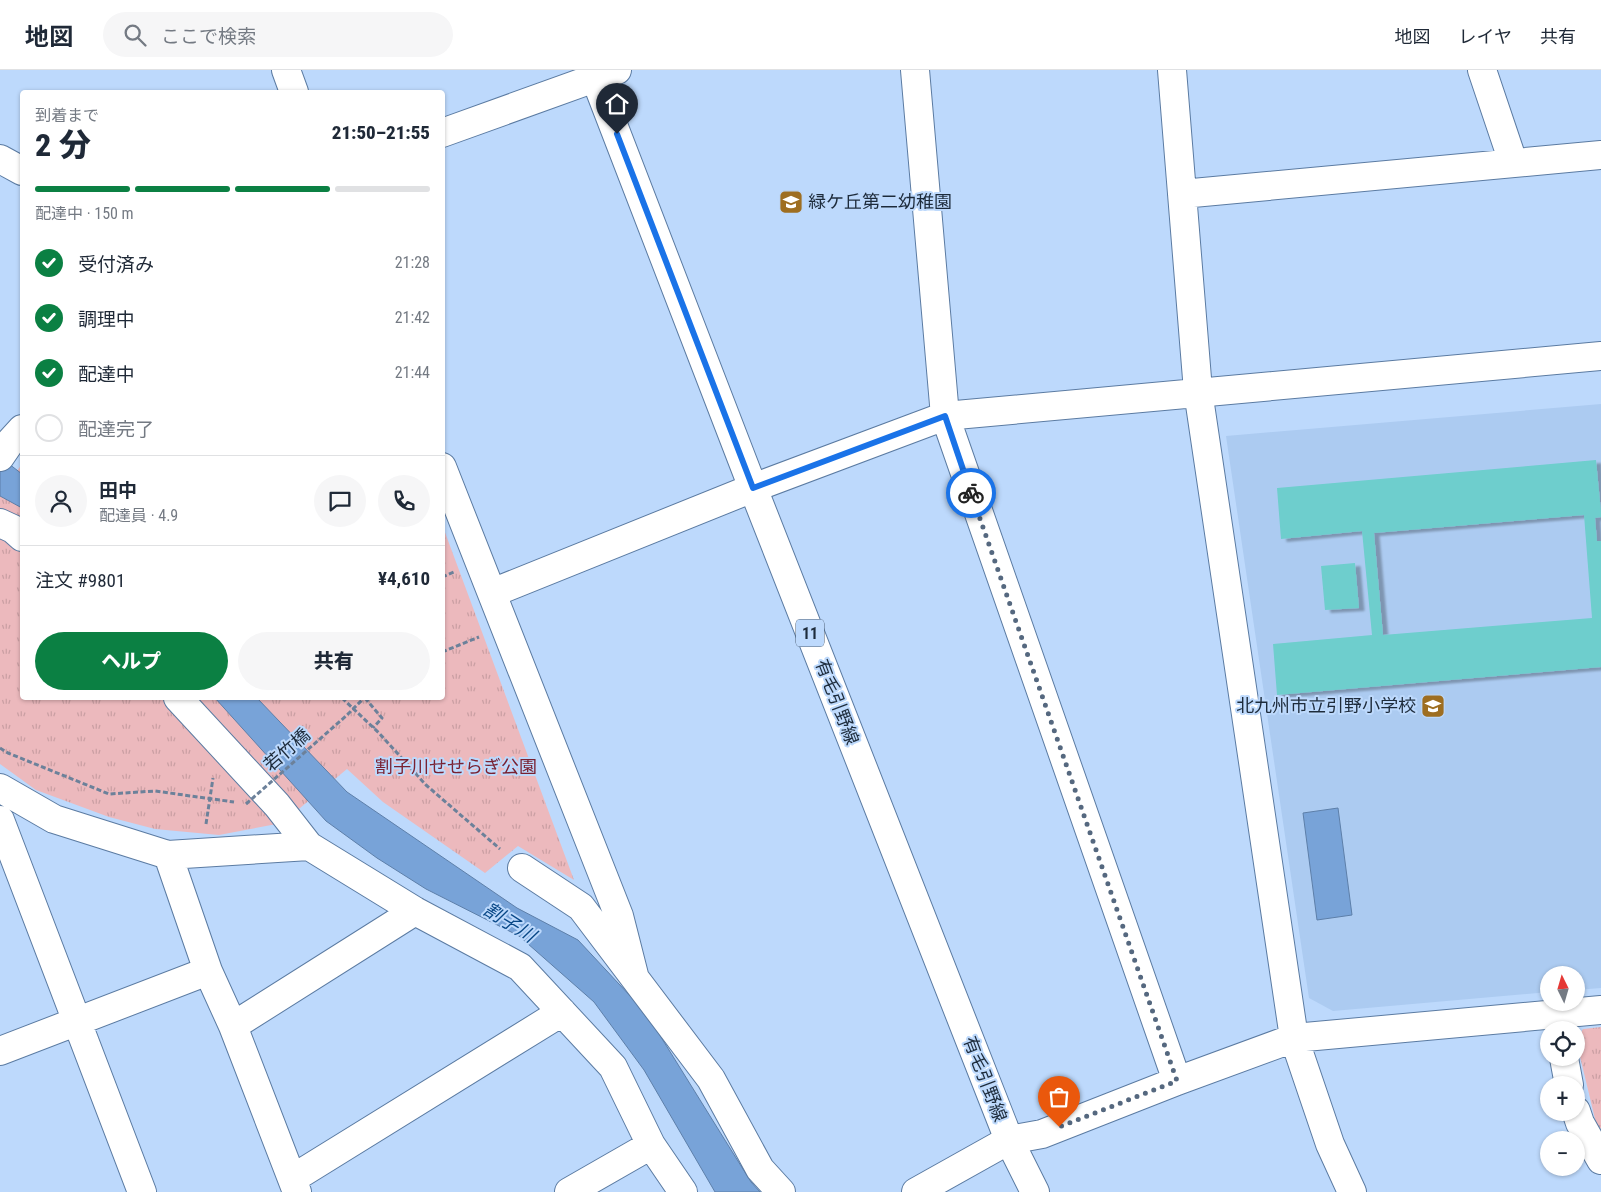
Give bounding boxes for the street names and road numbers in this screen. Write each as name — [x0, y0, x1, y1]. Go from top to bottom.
road number: 11 — [796, 620, 824, 646]
street label: 有毛引野線 — [812, 656, 863, 748]
street label: 若竹橋 — [259, 724, 314, 775]
street label: 有毛引野線 — [960, 1033, 1011, 1125]

